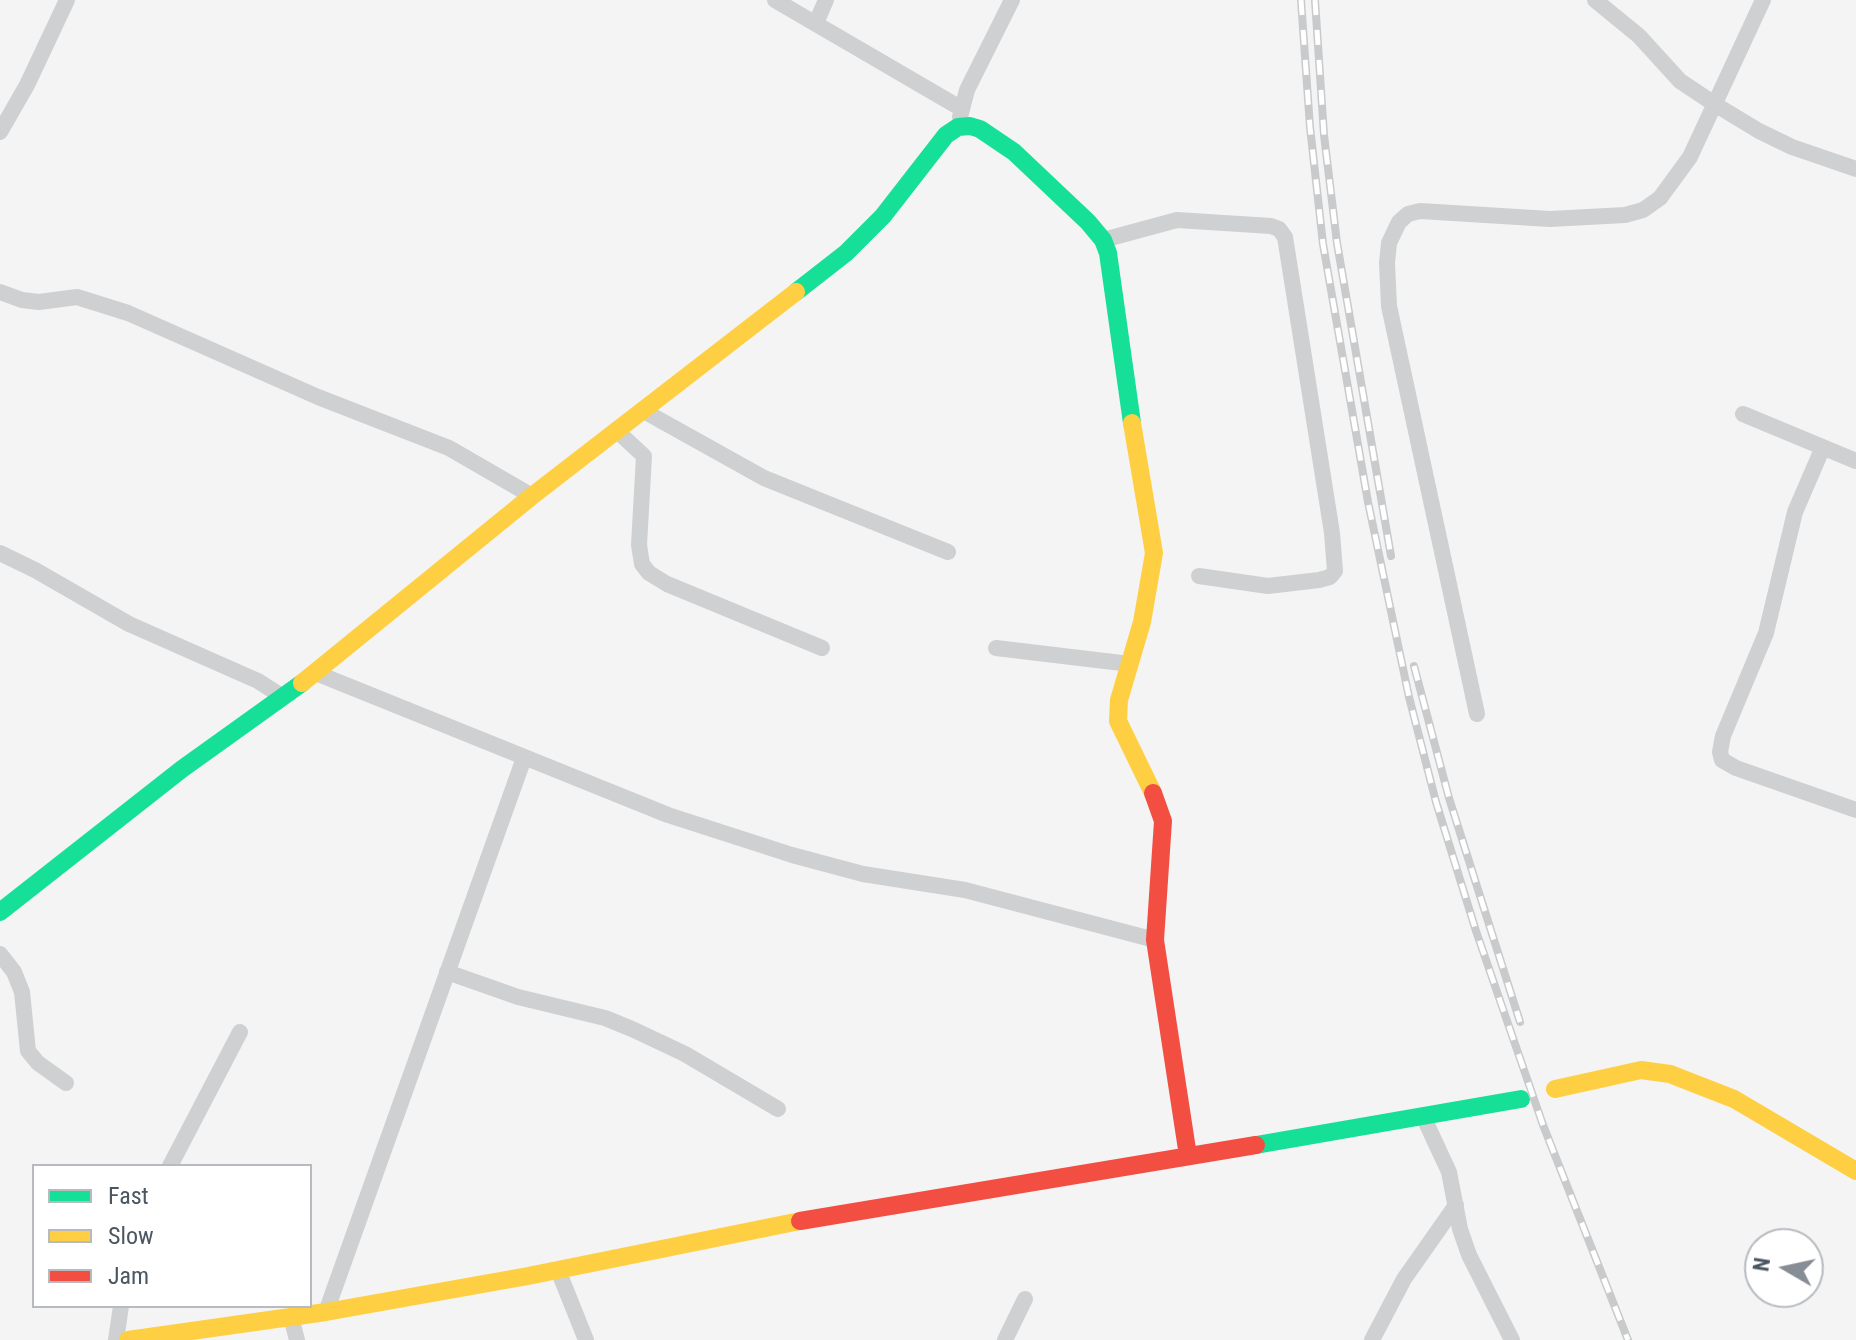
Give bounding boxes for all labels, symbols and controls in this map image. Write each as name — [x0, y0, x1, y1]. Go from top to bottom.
legend — [32, 1164, 312, 1308]
text: Fast — [108, 1182, 149, 1210]
text: Slow — [108, 1222, 154, 1250]
north arrow — [1744, 1228, 1824, 1308]
text: N — [1748, 1256, 1775, 1273]
text: Jam — [108, 1262, 149, 1290]

